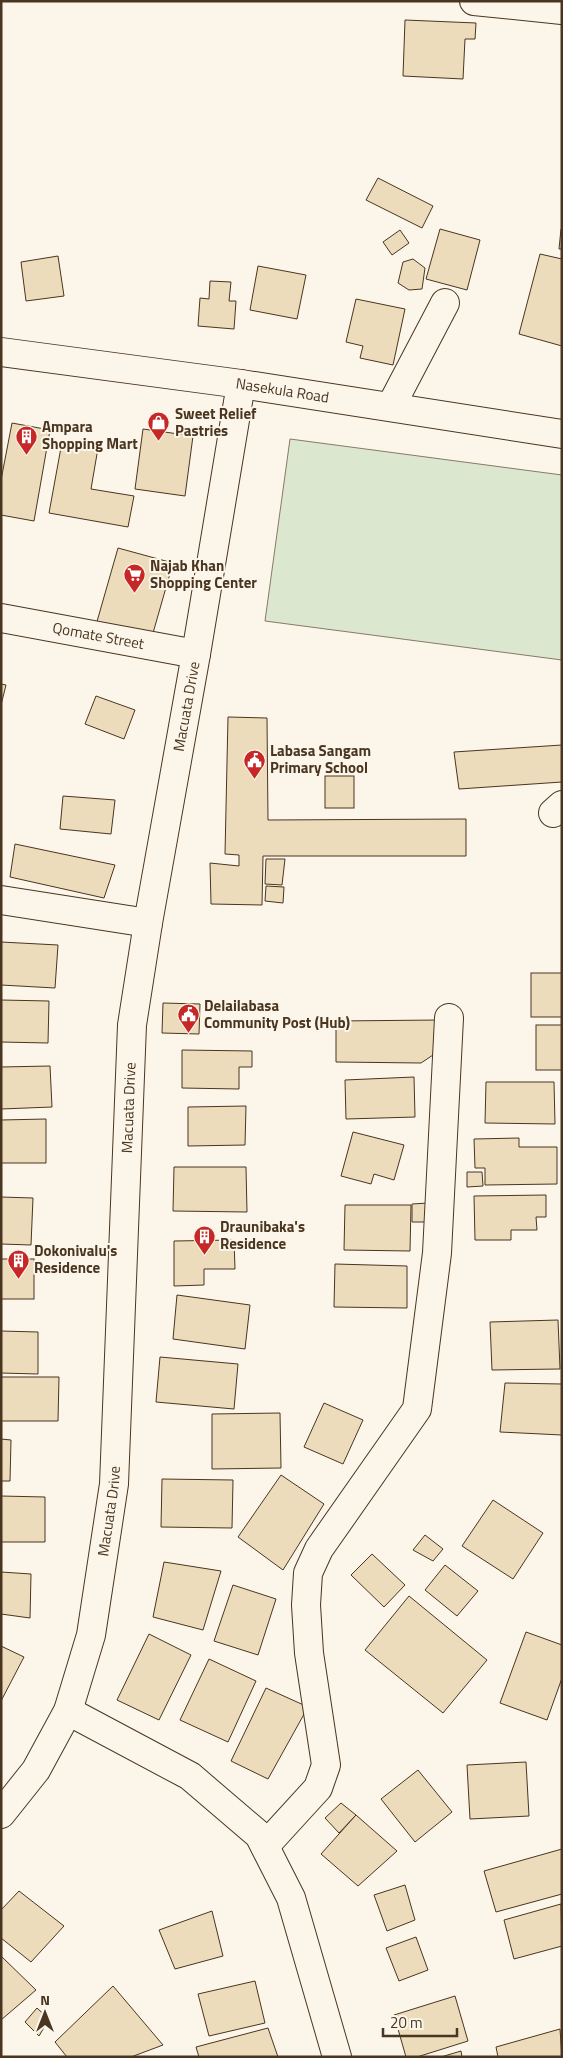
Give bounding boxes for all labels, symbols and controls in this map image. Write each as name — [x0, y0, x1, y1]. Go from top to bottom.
street label: Nasekula Road — [234, 371, 331, 409]
place label: Sweet Relief Pastries — [175, 402, 257, 442]
shop icon: Sweet Relief Pastries — [147, 411, 171, 442]
place label: Ampara Shopping Mart — [42, 415, 138, 455]
building icon: Ampara Shopping Mart — [14, 424, 38, 455]
place label: Najab Khan Shopping Center — [150, 554, 257, 594]
supermarket icon: Najab Khan Shopping Center — [122, 563, 146, 594]
street label: Qomate Street — [51, 616, 147, 655]
street label: Macuata Drive — [167, 660, 205, 753]
place label: Labasa Sangam Primary School — [270, 739, 371, 779]
public building icon: Labasa Sangam Primary School — [242, 748, 266, 779]
place label: Delailabasa Community Post (Hub) — [204, 994, 350, 1034]
public building icon: Delailabasa Community Post (Hub) — [176, 1003, 200, 1034]
street label: Macuata Drive — [115, 1062, 142, 1154]
place label: Draunibaka's Residence — [220, 1215, 305, 1255]
building icon: Draunibaka's Residence — [192, 1224, 216, 1255]
place label: Dokonivalu's Residence — [34, 1239, 117, 1279]
building icon: Dokonivalu's Residence — [6, 1248, 30, 1279]
street label: Macuata Drive — [91, 1465, 126, 1558]
north arrow — [20, 1988, 70, 2038]
text: N — [40, 1989, 50, 2010]
scale bar — [383, 2006, 457, 2038]
text: 20 m — [390, 2011, 423, 2034]

